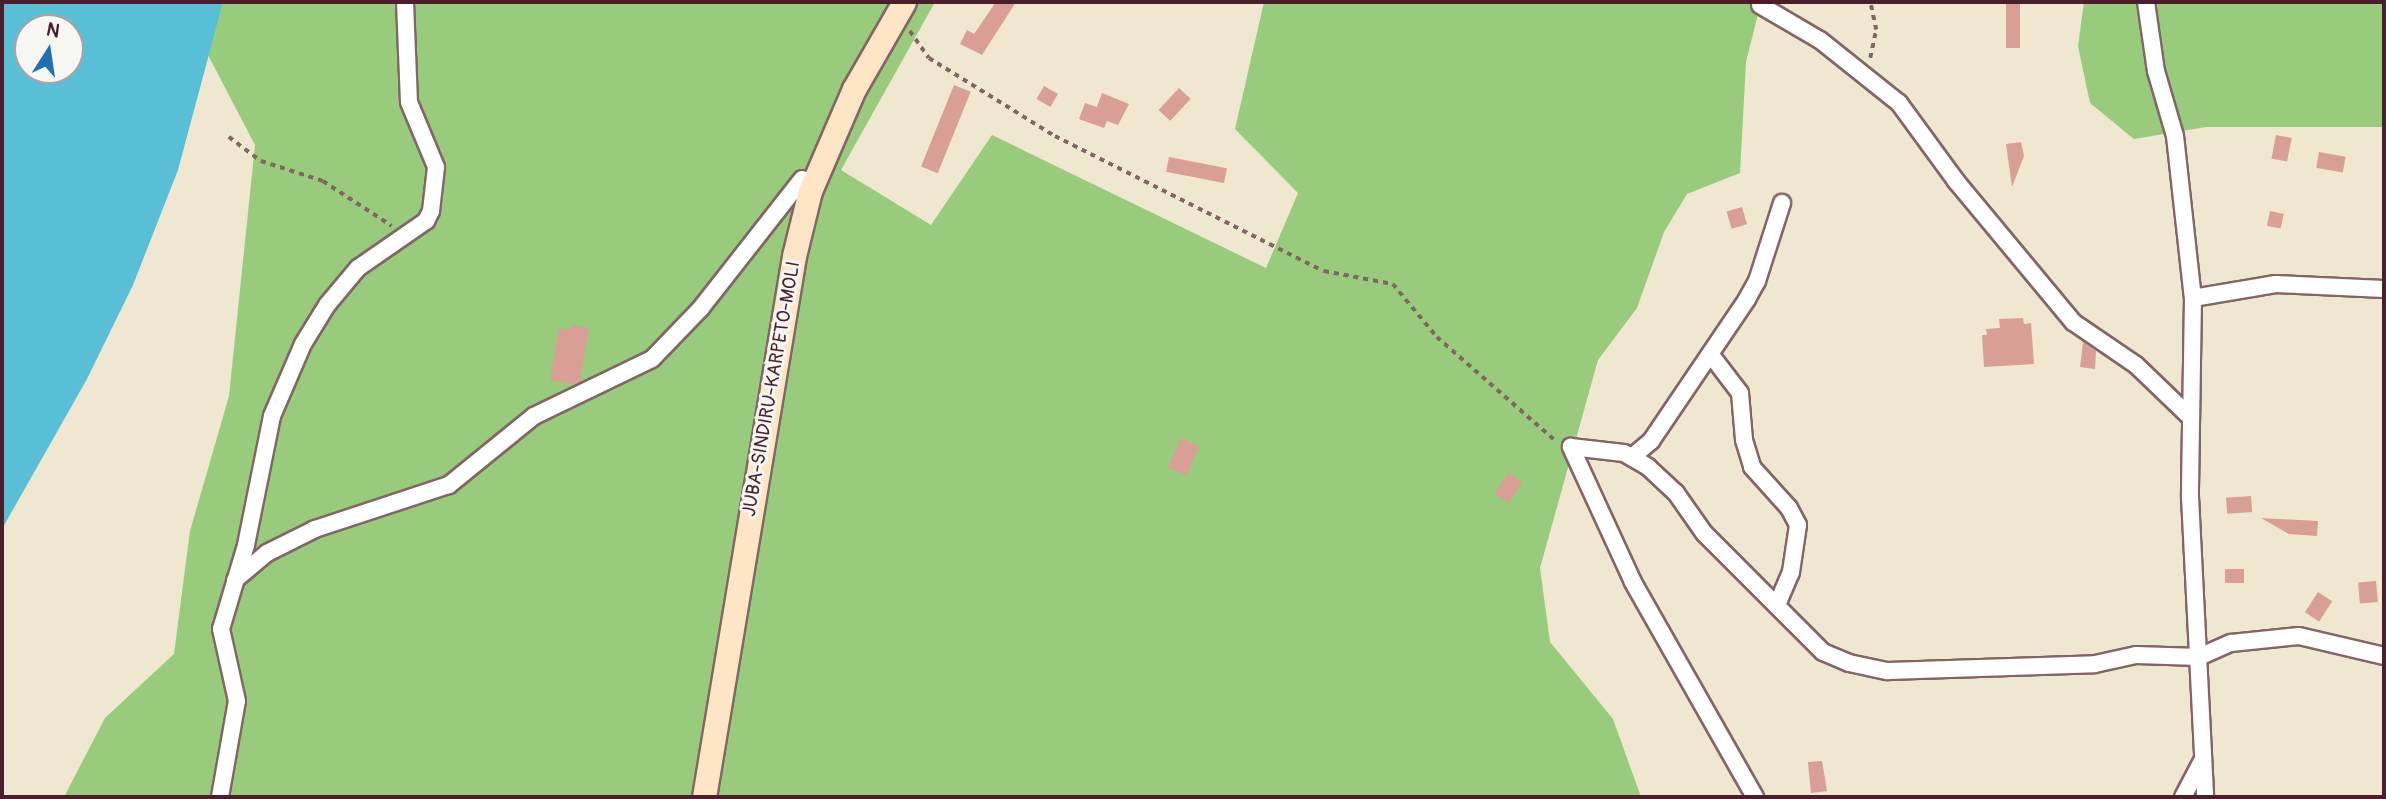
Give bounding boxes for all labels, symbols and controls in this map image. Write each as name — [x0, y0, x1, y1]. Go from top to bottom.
north arrow — [14, 14, 84, 84]
text: N — [44, 17, 62, 43]
street label: JUBA-SINDIRU-KARPETO-MOLI — [738, 260, 806, 518]

